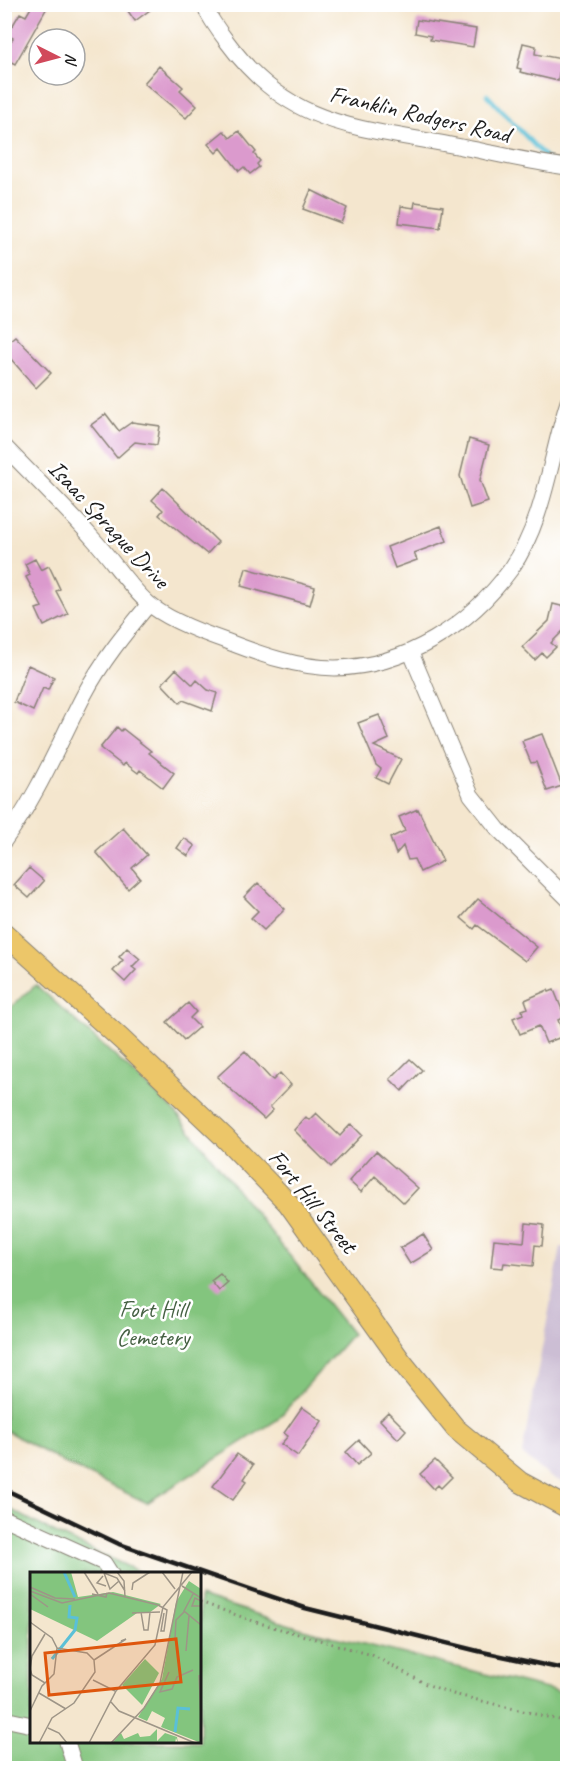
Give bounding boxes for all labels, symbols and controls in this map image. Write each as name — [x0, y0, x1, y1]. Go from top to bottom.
north arrow — [27, 27, 87, 87]
text: N — [60, 52, 81, 68]
street label: Franklin Rodgers Road — [327, 79, 517, 150]
street label: Isaac Sprague Drive — [42, 453, 178, 596]
street label: Fort Hill Street — [262, 1143, 365, 1260]
park label: Fort Hill Cemetery — [117, 1294, 191, 1352]
inset map — [30, 1572, 201, 1743]

